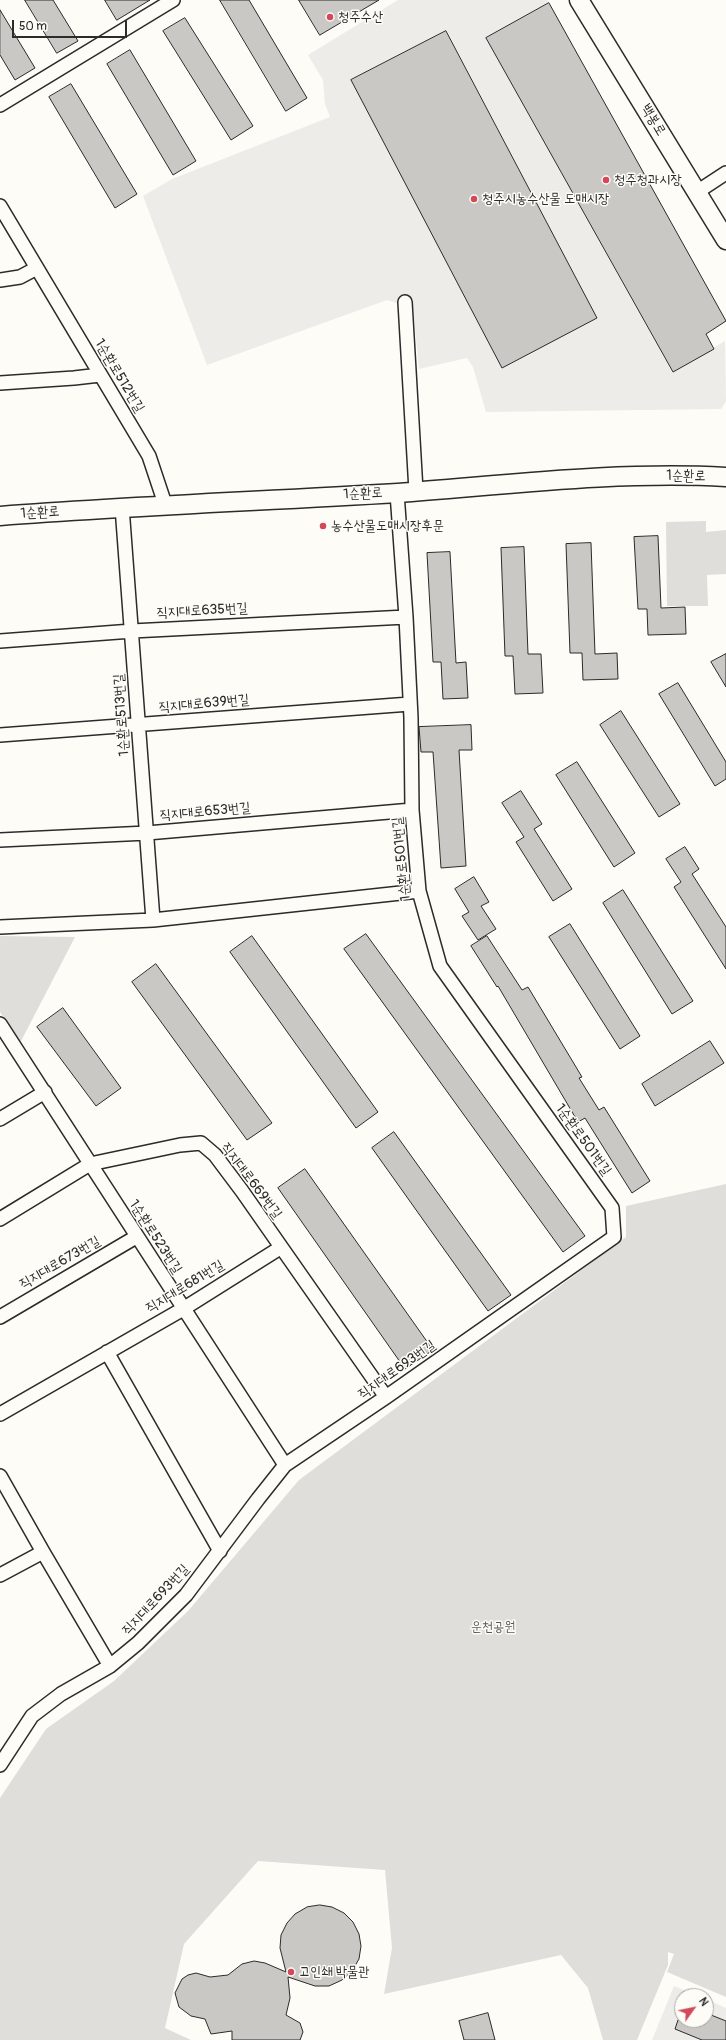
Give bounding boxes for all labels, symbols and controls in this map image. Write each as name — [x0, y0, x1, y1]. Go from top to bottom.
place label: 청주수산 — [338, 9, 383, 25]
scale bar — [14, 12, 129, 38]
marker: 청주수산 — [325, 12, 335, 22]
text: 50 m — [19, 19, 47, 34]
street label: 백봉로 — [637, 101, 669, 139]
place label: 청주청과시장 — [614, 172, 682, 188]
marker: 청주청과시장 — [601, 175, 611, 185]
place label: 청주시농수산물 도매시장 — [482, 191, 609, 207]
marker: 청주시농수산물 도매시장 — [469, 194, 479, 204]
street label: 1순환로512번길 — [91, 336, 147, 416]
street label: 1순환로 — [666, 468, 706, 484]
street label: 1순환로 — [343, 485, 383, 503]
street label: 1순환로 — [20, 503, 60, 523]
place label: 농수산물도매시장후문 — [331, 518, 444, 534]
marker: 농수산물도매시장후문 — [318, 521, 328, 531]
street label: 직지대로635번길 — [156, 600, 248, 622]
street label: 1순환로513번길 — [111, 673, 133, 757]
street label: 직지대로639번길 — [158, 692, 250, 716]
street label: 직지대로653번길 — [159, 800, 251, 824]
street label: 1순환로501번길 — [389, 816, 415, 902]
street label: 1순환로501번길 — [551, 1101, 615, 1179]
street label: 직지대로669번길 — [217, 1140, 285, 1222]
street label: 1순환로523번길 — [125, 1197, 185, 1277]
street label: 직지대로673번길 — [16, 1233, 104, 1293]
street label: 직지대로681번길 — [143, 1257, 227, 1317]
street label: 직지대로693번길 — [355, 1337, 439, 1403]
street label: 직지대로693번길 — [119, 1561, 193, 1639]
park label: 운천공원 — [470, 1619, 516, 1635]
place label: 고인쇄 박물관 — [299, 1964, 370, 1980]
marker: 고인쇄 박물관 — [286, 1967, 296, 1977]
north arrow — [674, 1988, 714, 2028]
text: N — [696, 1995, 711, 2008]

